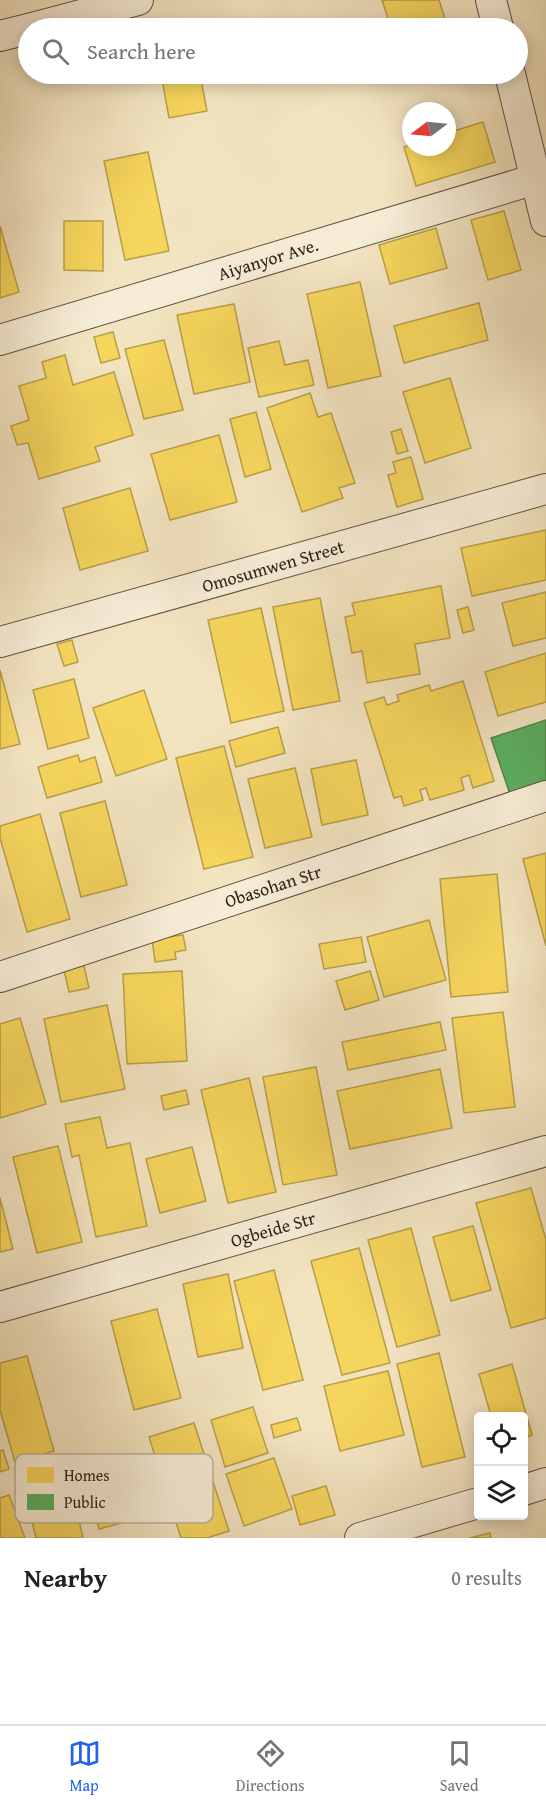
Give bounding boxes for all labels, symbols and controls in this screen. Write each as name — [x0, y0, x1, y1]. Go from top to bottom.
search box — [18, 18, 528, 84]
icon: search — [39, 35, 72, 68]
text: Search here — [87, 35, 196, 67]
north arrow — [402, 102, 456, 156]
street label: Aiyanyor Ave. — [214, 231, 322, 287]
street label: Omosumwen Street — [199, 533, 348, 599]
street label: Obasohan Str — [221, 857, 325, 914]
street label: Ogbeide Str — [227, 1204, 319, 1254]
map controls — [474, 1412, 528, 1520]
button: locate — [474, 1412, 528, 1466]
legend — [15, 1454, 213, 1523]
text: Homes — [64, 1463, 110, 1487]
button: layers — [474, 1466, 528, 1520]
text: Public — [64, 1490, 106, 1514]
text: Nearby — [24, 1558, 107, 1597]
text: 0 results — [451, 1563, 522, 1592]
tab: Map — [68, 1737, 101, 1797]
tab: Directions — [236, 1737, 305, 1797]
tab: Saved — [440, 1737, 478, 1797]

